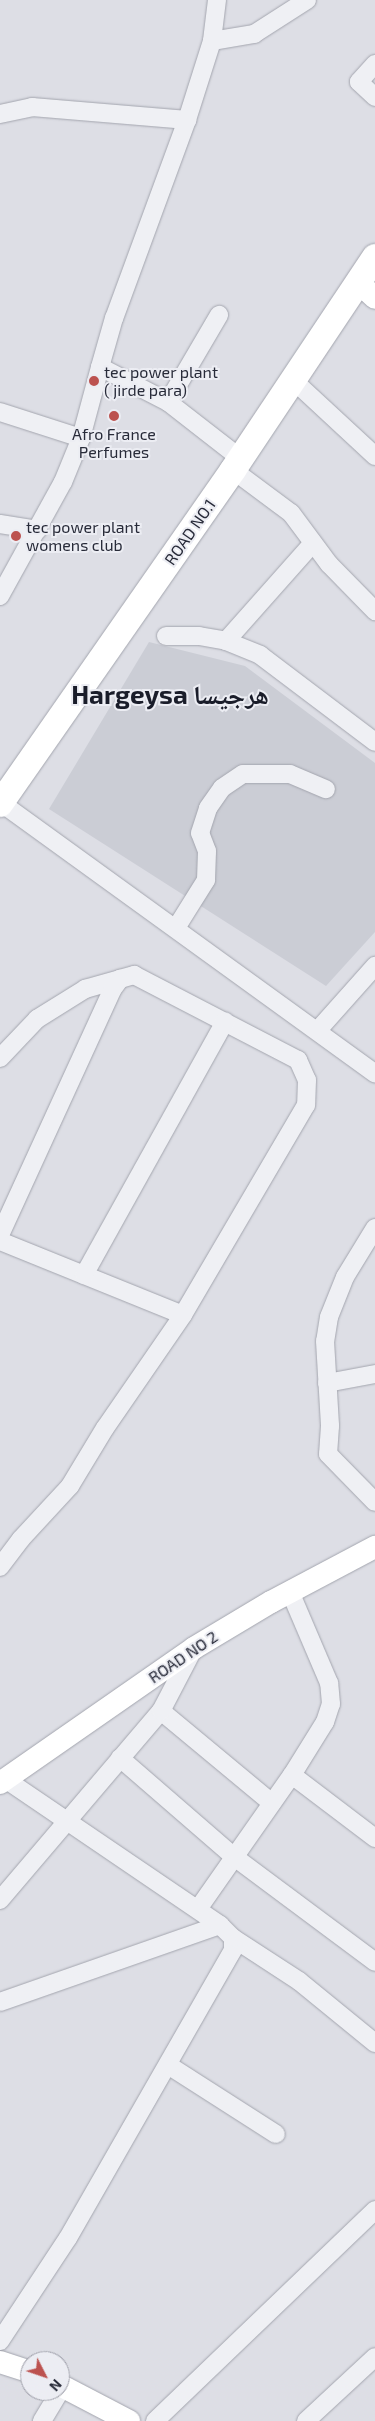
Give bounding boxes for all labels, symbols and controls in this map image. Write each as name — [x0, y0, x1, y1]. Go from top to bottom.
place label: tec power plant ( jirde para) — [104, 362, 218, 400]
marker: tec power plant ( jirde para) — [88, 375, 100, 387]
marker: Afro France Perfumes — [108, 410, 120, 422]
place label: Afro France Perfumes — [72, 424, 156, 462]
street label: ROAD NO.1 — [160, 495, 220, 569]
place label: tec power plant womens club — [26, 517, 140, 555]
marker: tec power plant womens club — [10, 530, 22, 542]
district label: Hargeysa هرجيسا — [71, 678, 269, 710]
street label: ROAD NO 2 — [145, 1627, 221, 1687]
north arrow — [20, 2351, 70, 2401]
text: N — [46, 2376, 66, 2395]

